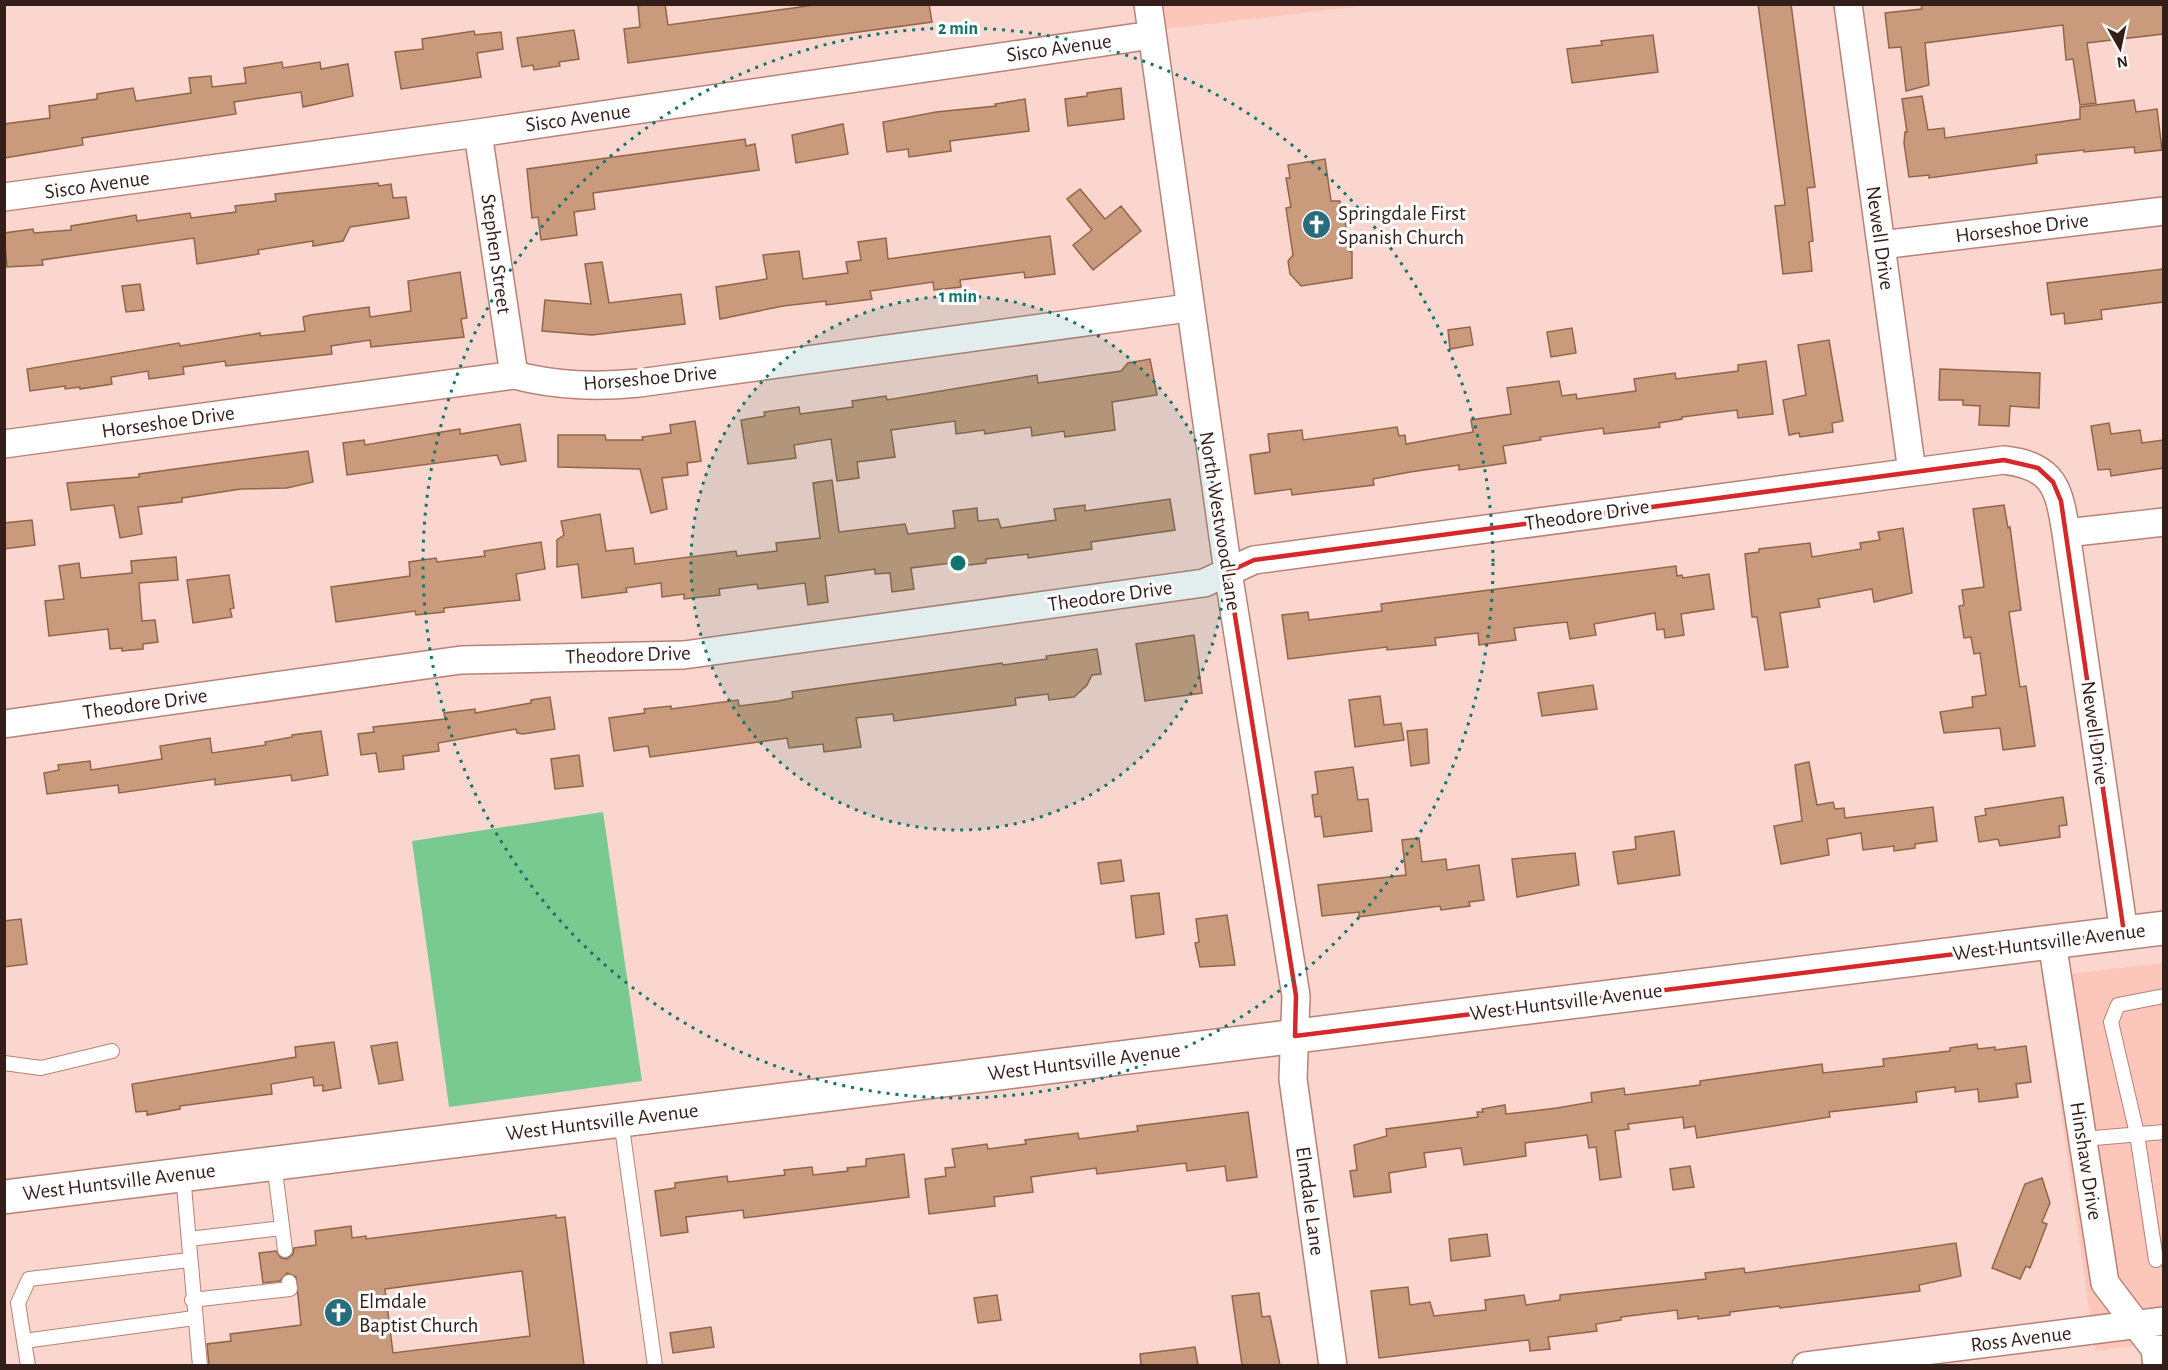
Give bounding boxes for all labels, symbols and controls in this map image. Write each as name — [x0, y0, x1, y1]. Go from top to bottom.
north arrow — [2090, 18, 2150, 78]
text: 2 min — [938, 20, 978, 38]
street label: Sisco Avenue — [1005, 30, 1113, 66]
text: N — [2115, 53, 2129, 71]
street label: Sisco Avenue — [524, 100, 632, 136]
street label: Sisco Avenue — [43, 167, 151, 203]
street label: Newell Drive — [1862, 185, 1898, 291]
street label: Stephen Street — [477, 193, 515, 316]
place label: Springdale First Spanish Church — [1338, 203, 1466, 248]
church icon: Springdale First Spanish Church — [1301, 209, 1333, 241]
street label: Horseshoe Drive — [1954, 209, 2090, 247]
text: 1 min — [939, 288, 977, 306]
street label: Horseshoe Drive — [582, 362, 718, 394]
street label: Horseshoe Drive — [100, 402, 236, 442]
street label: North Westwood Lane — [1195, 430, 1245, 612]
street label: Theodore Drive — [1523, 496, 1651, 534]
centre of rings — [948, 553, 968, 573]
street label: Theodore Drive — [1046, 577, 1174, 615]
street label: Theodore Drive — [565, 642, 691, 668]
street label: Newell Drive — [2077, 680, 2113, 786]
street label: Theodore Drive — [81, 685, 209, 723]
street label: West Huntsville Avenue — [1951, 920, 2147, 964]
street label: West Huntsville Avenue — [1468, 980, 1664, 1024]
street label: West Huntsville Avenue — [986, 1040, 1182, 1084]
street label: West Huntsville Avenue — [504, 1100, 700, 1144]
street label: Hinshaw Drive — [2066, 1100, 2106, 1222]
street label: Elmdale Lane — [1292, 1145, 1328, 1257]
street label: West Huntsville Avenue — [21, 1160, 217, 1204]
place label: Elmdale Baptist Church — [359, 1291, 479, 1336]
church icon: Elmdale Baptist Church — [322, 1297, 354, 1329]
street label: Ross Avenue — [1969, 1322, 2073, 1356]

